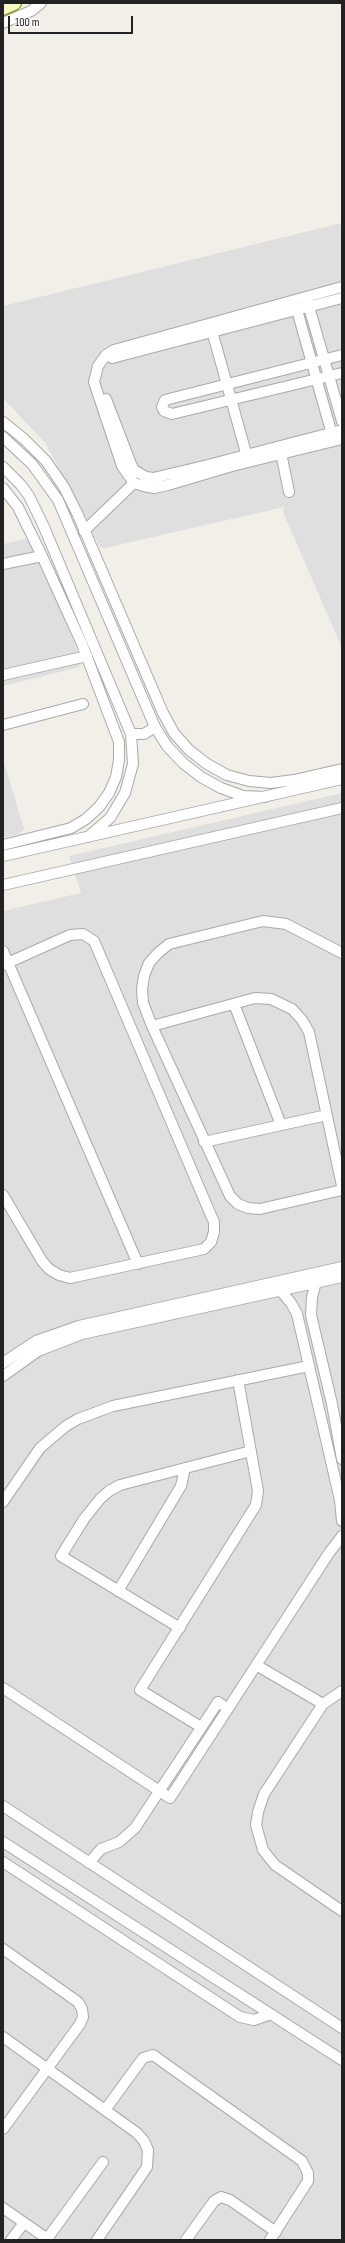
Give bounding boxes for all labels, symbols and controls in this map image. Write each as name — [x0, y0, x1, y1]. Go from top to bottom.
scale bar — [10, 8, 135, 34]
text: 100 m — [15, 15, 40, 30]

